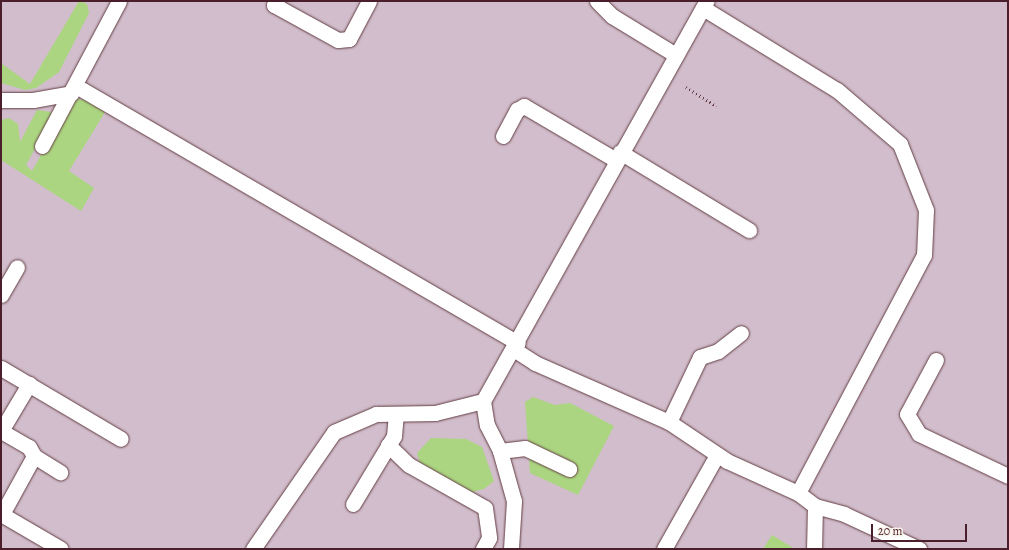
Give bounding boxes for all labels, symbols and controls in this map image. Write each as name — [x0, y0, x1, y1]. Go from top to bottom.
scale bar — [873, 516, 969, 542]
text: 20 m — [878, 523, 902, 539]

